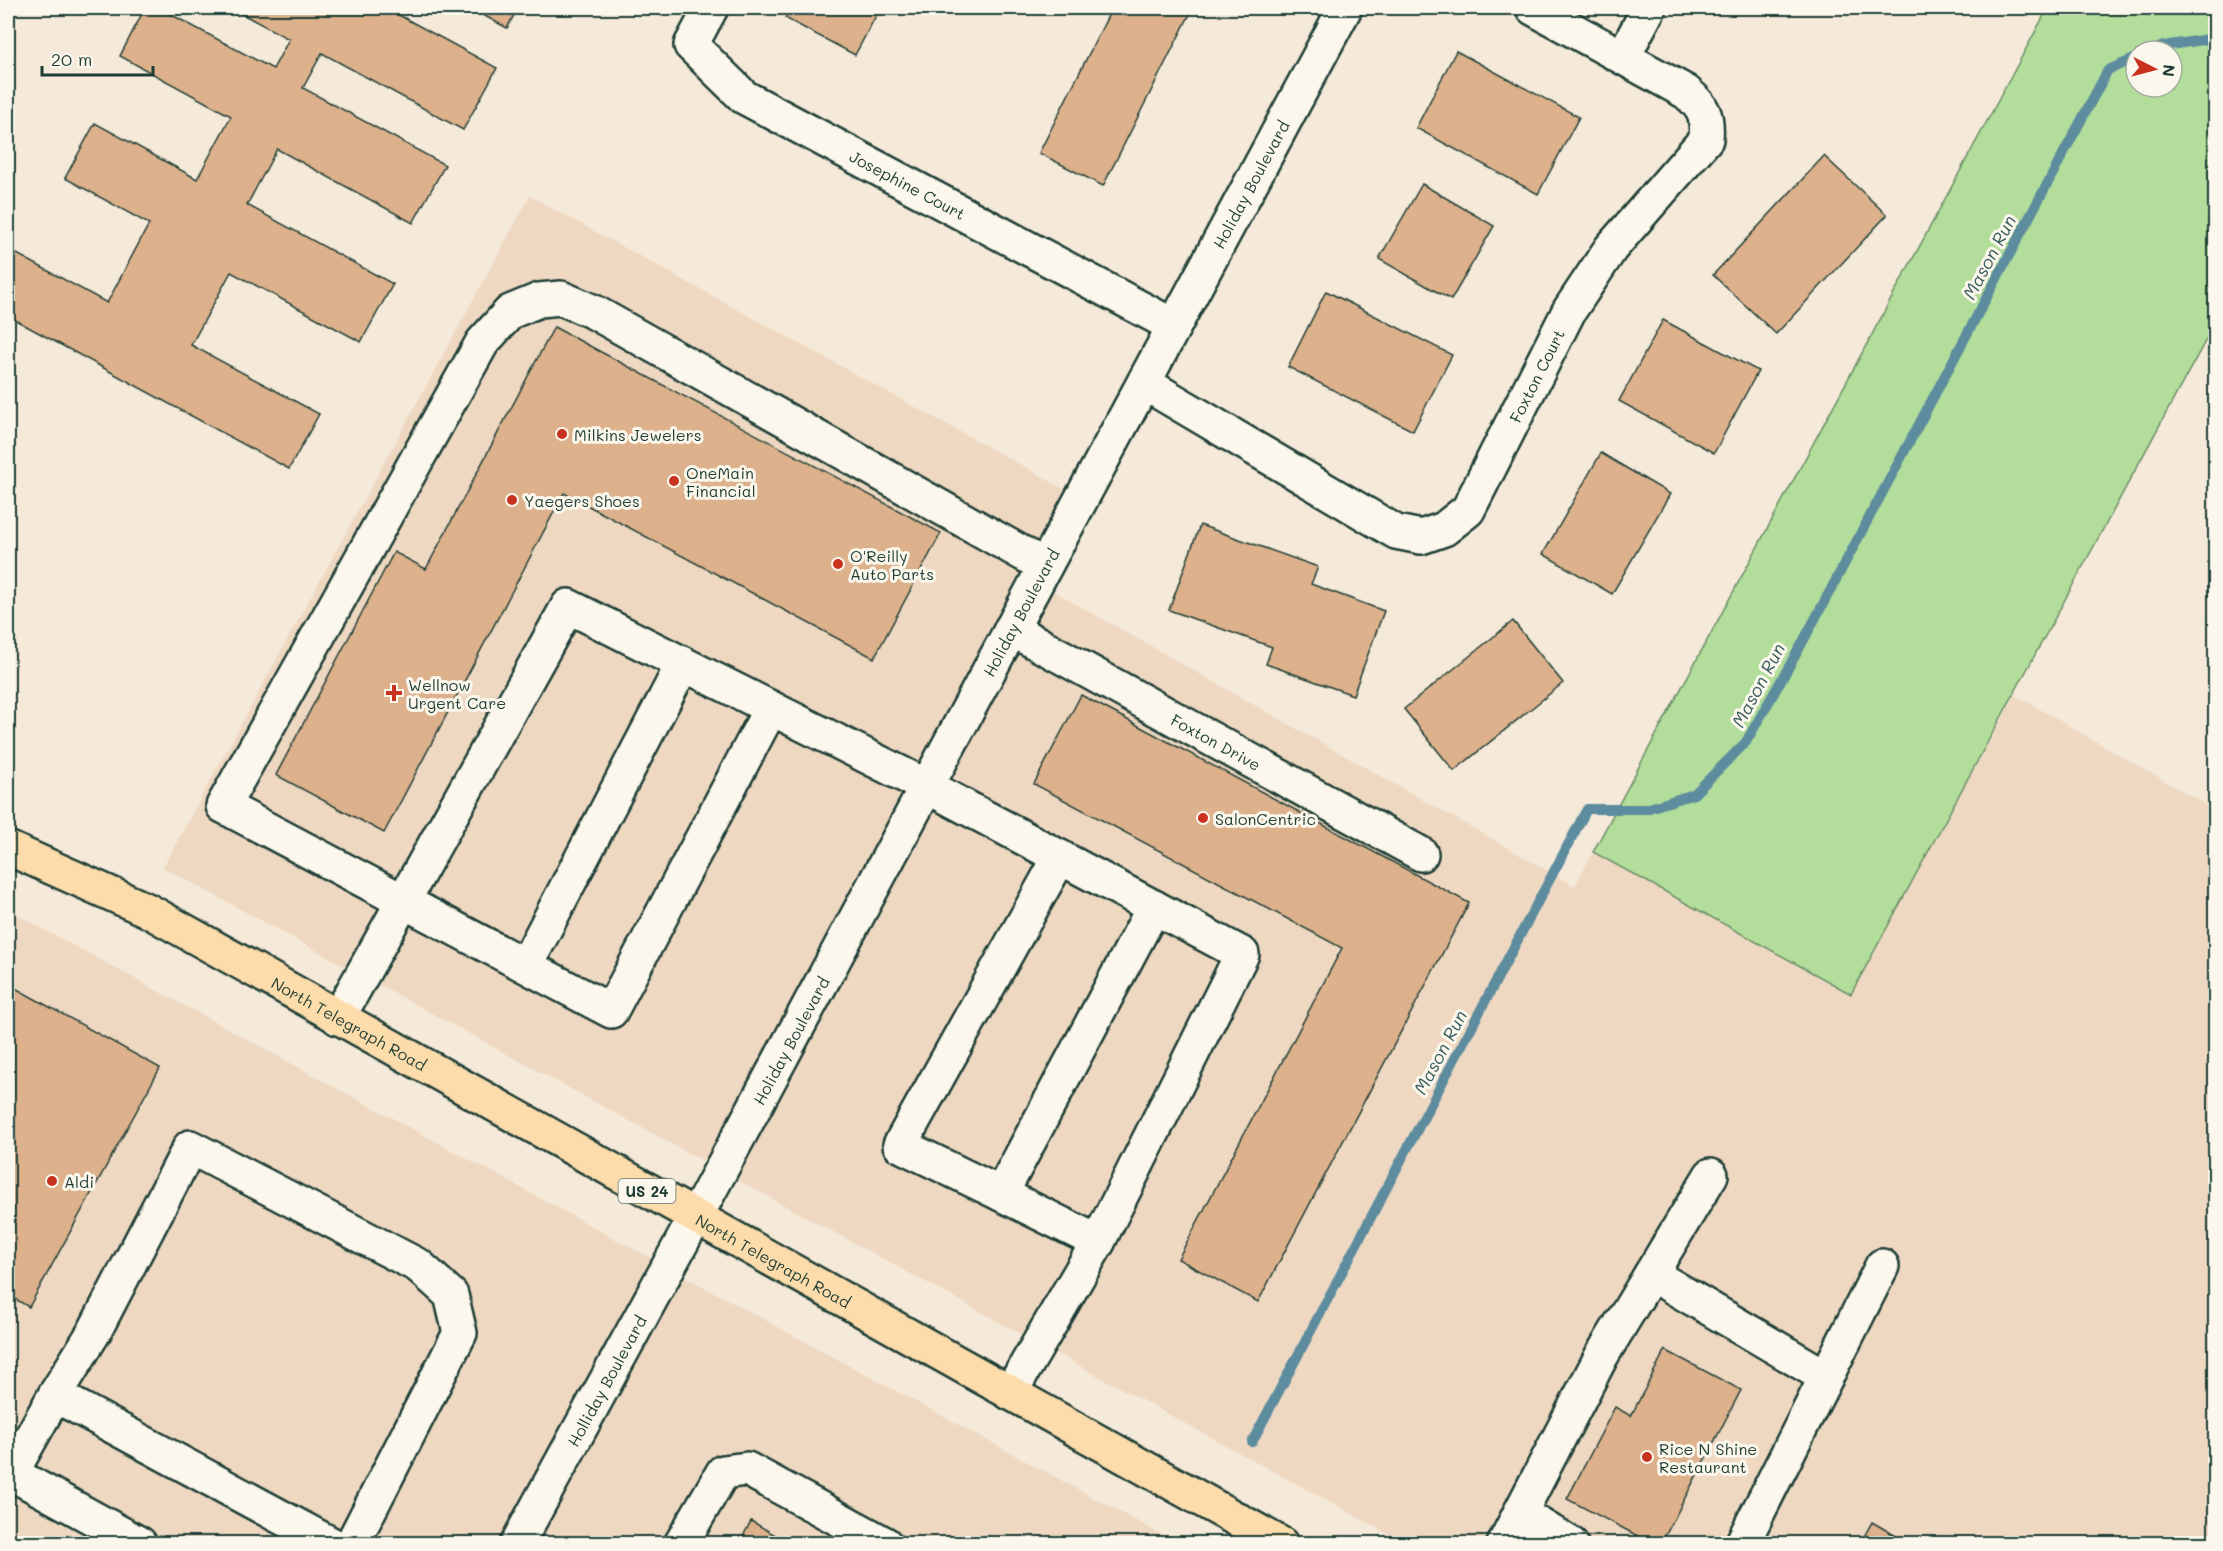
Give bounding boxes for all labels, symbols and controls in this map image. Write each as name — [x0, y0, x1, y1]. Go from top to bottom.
scale bar — [42, 39, 153, 77]
north arrow — [2124, 39, 2184, 99]
text: 20 m — [51, 47, 92, 71]
text: N — [2158, 63, 2180, 78]
street label: Holiday Boulevard — [1207, 117, 1293, 252]
street label: Josephine Court — [846, 145, 970, 224]
water label: Mason Run — [1957, 211, 2021, 303]
street label: Foxton Court — [1504, 325, 1569, 426]
place label: Milkins Jewelers — [574, 424, 702, 445]
marker: Milkins Jewelers — [555, 427, 569, 441]
place label: OneMain Financial — [686, 462, 756, 501]
marker: OneMain Financial — [667, 474, 681, 488]
place label: Yaegers Shoes — [524, 490, 640, 511]
marker: Yaegers Shoes — [505, 493, 519, 507]
place label: O'Reilly Auto Parts — [850, 545, 934, 584]
street label: Holiday Boulevard — [977, 545, 1063, 680]
marker: O'Reilly Auto Parts — [831, 557, 845, 571]
water label: Mason Run — [1726, 639, 1790, 731]
place label: Wellnow Urgent Care — [408, 674, 506, 713]
marker: Wellnow Urgent Care — [385, 684, 403, 702]
street label: Foxton Drive — [1167, 708, 1265, 775]
place label: SalonCentric — [1215, 808, 1316, 829]
marker: SalonCentric — [1196, 811, 1210, 825]
street label: North Telegraph Road — [268, 971, 431, 1075]
street label: Holiday Boulevard — [747, 973, 833, 1108]
water label: Mason Run — [1408, 1006, 1472, 1098]
place label: Aldi — [64, 1171, 94, 1192]
marker: Aldi — [45, 1174, 59, 1188]
road number: US 24 — [618, 1179, 676, 1203]
street label: North Telegraph Road — [692, 1209, 855, 1312]
street label: Holliday Boulevard — [562, 1312, 650, 1450]
place label: Rice N Shine Restaurant — [1659, 1438, 1757, 1477]
marker: Rice N Shine Restaurant — [1640, 1450, 1654, 1464]

